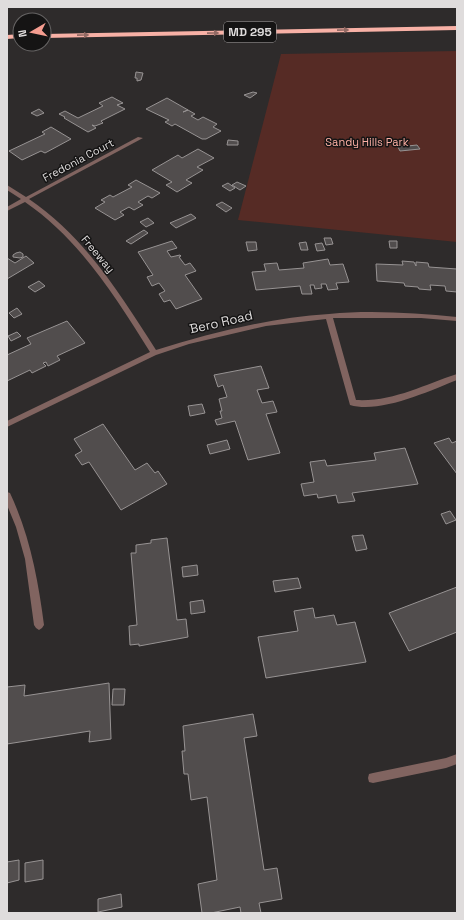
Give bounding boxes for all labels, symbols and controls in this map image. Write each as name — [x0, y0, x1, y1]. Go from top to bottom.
north arrow — [12, 12, 52, 52]
road number: MD 295 — [224, 22, 276, 42]
one-way arrow — [337, 27, 350, 33]
text: N — [15, 29, 30, 38]
one-way arrow — [207, 30, 220, 36]
one-way arrow — [77, 32, 90, 38]
street label: Fredonia Court — [40, 135, 116, 185]
park label: Sandy Hills Park — [325, 135, 409, 149]
street label: Freeway — [78, 232, 118, 276]
street label: Bero Road — [188, 306, 254, 338]

